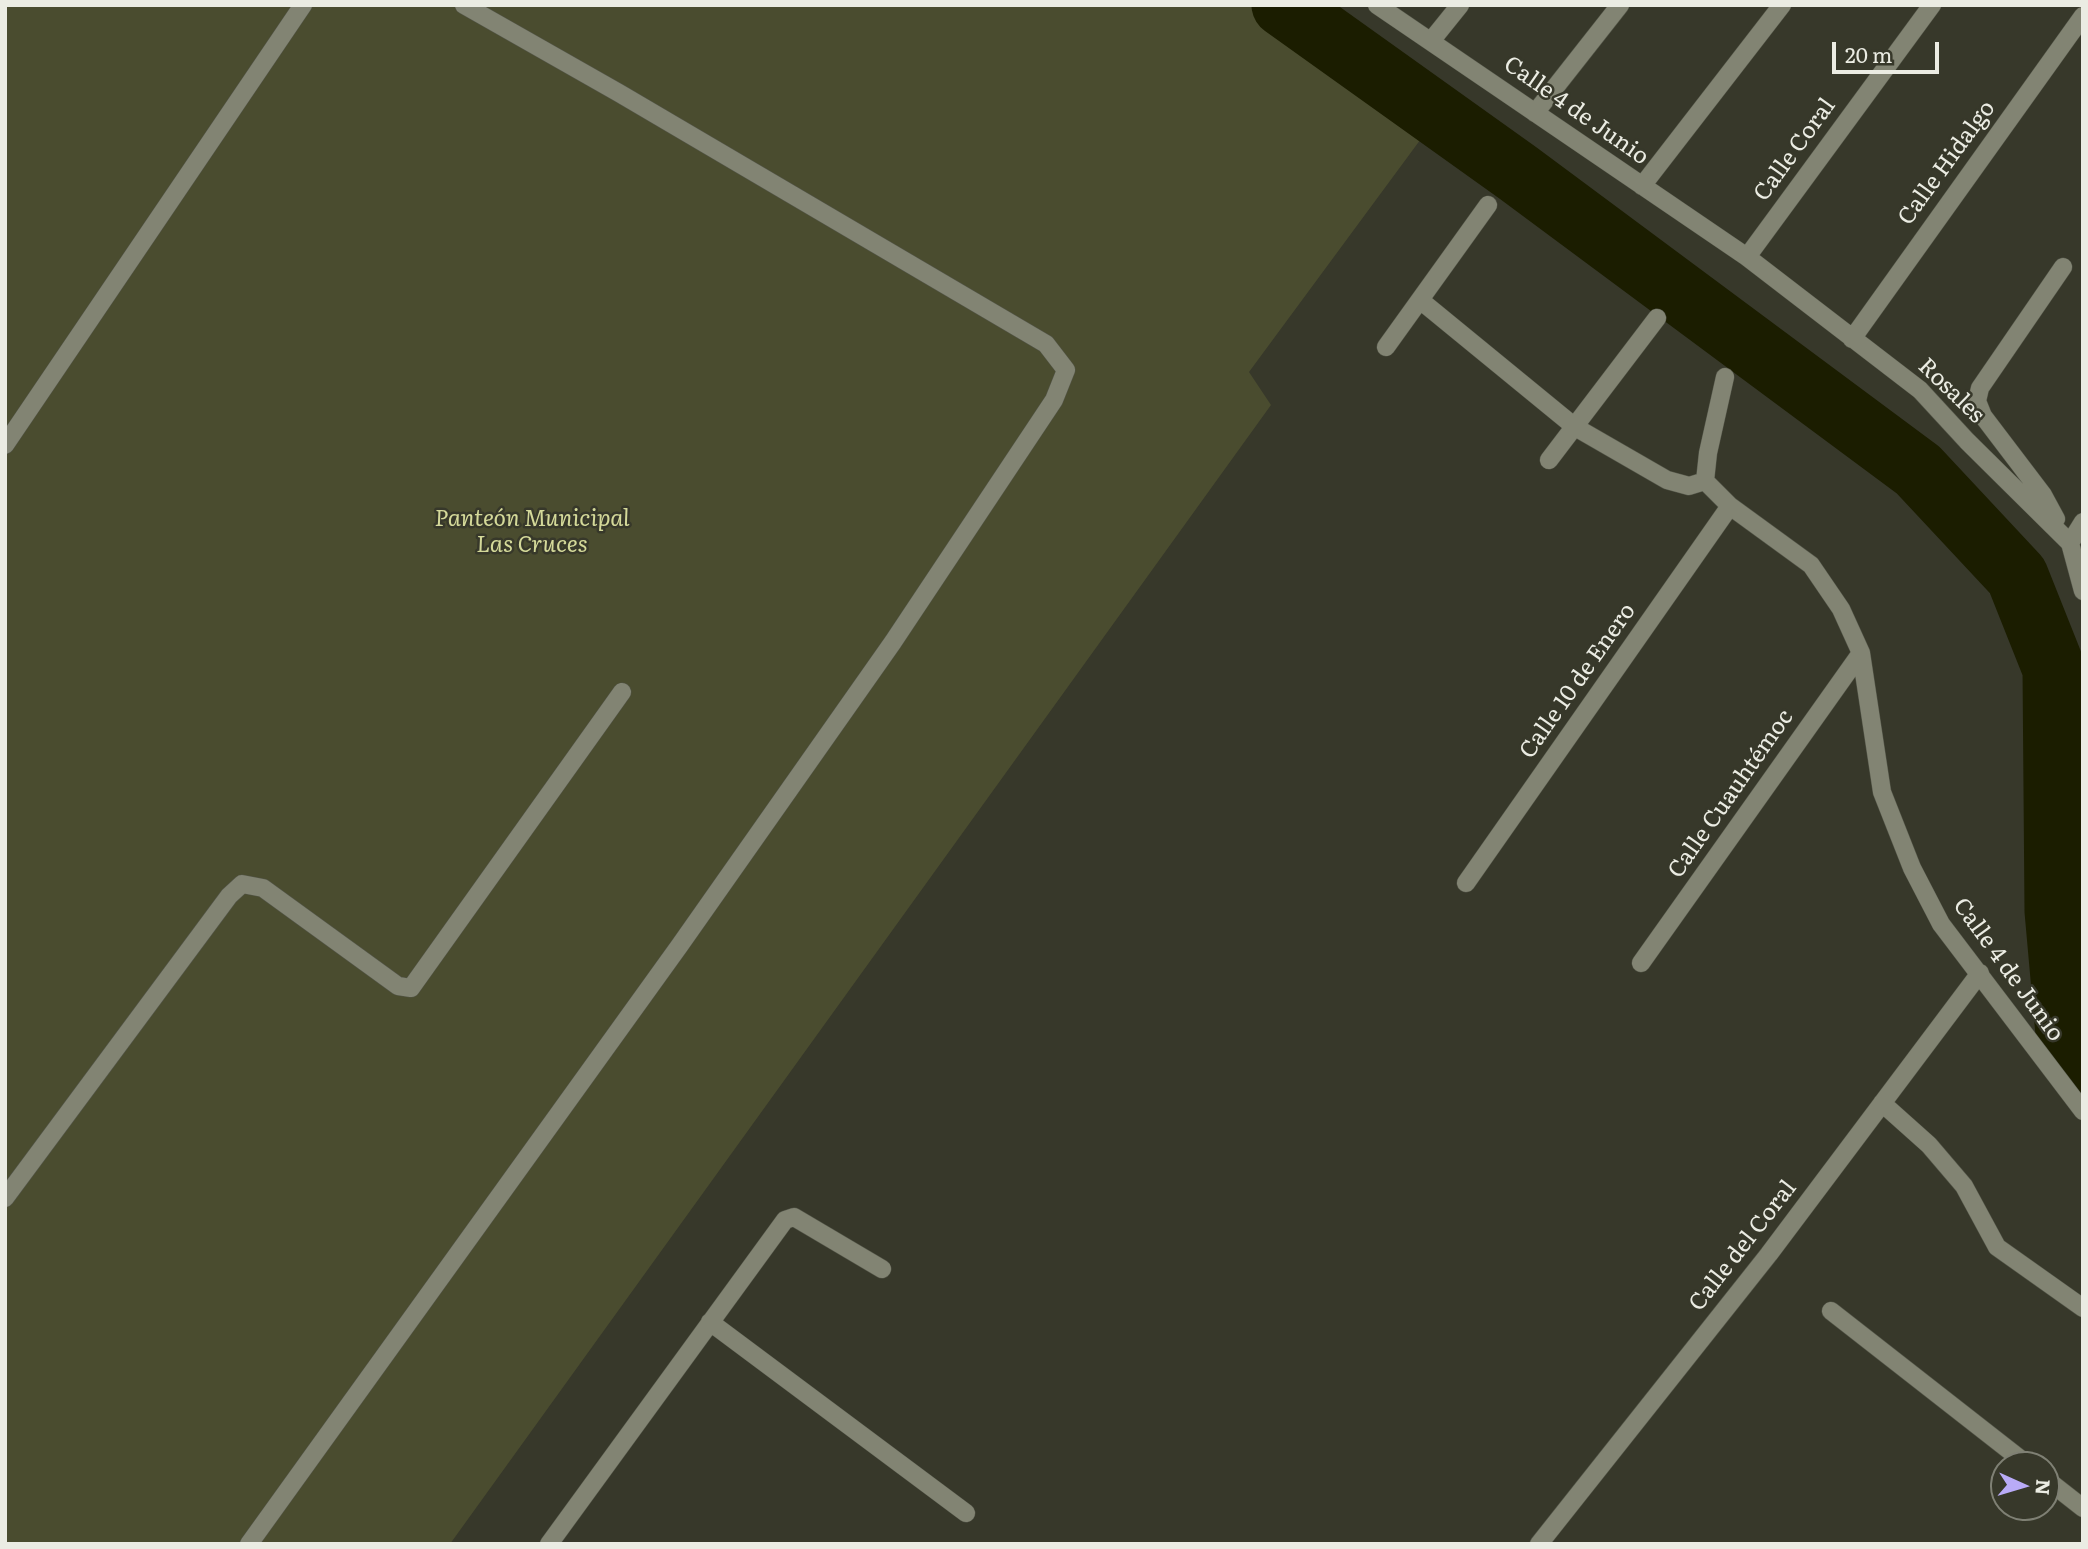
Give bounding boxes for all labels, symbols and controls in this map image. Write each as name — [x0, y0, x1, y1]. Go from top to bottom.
scale bar — [1836, 28, 1943, 72]
text: 20 m — [1845, 38, 1892, 69]
street label: Calle 4 de Junio — [1498, 51, 1654, 171]
street label: Calle Coral — [1748, 93, 1842, 207]
street label: Calle Hidalgo — [1893, 95, 2001, 231]
street label: Rosales — [1912, 353, 1990, 429]
park label: Panteón Municipal Las Cruces — [434, 505, 630, 559]
street label: Calle 10 de Enero — [1514, 598, 1642, 764]
street label: Calle Cuauhtémoc — [1663, 704, 1799, 884]
street label: Calle 4 de Junio — [1947, 893, 2069, 1047]
street label: Calle del Coral — [1683, 1175, 1803, 1317]
north arrow — [1990, 1451, 2060, 1521]
text: N — [2029, 1478, 2058, 1496]

